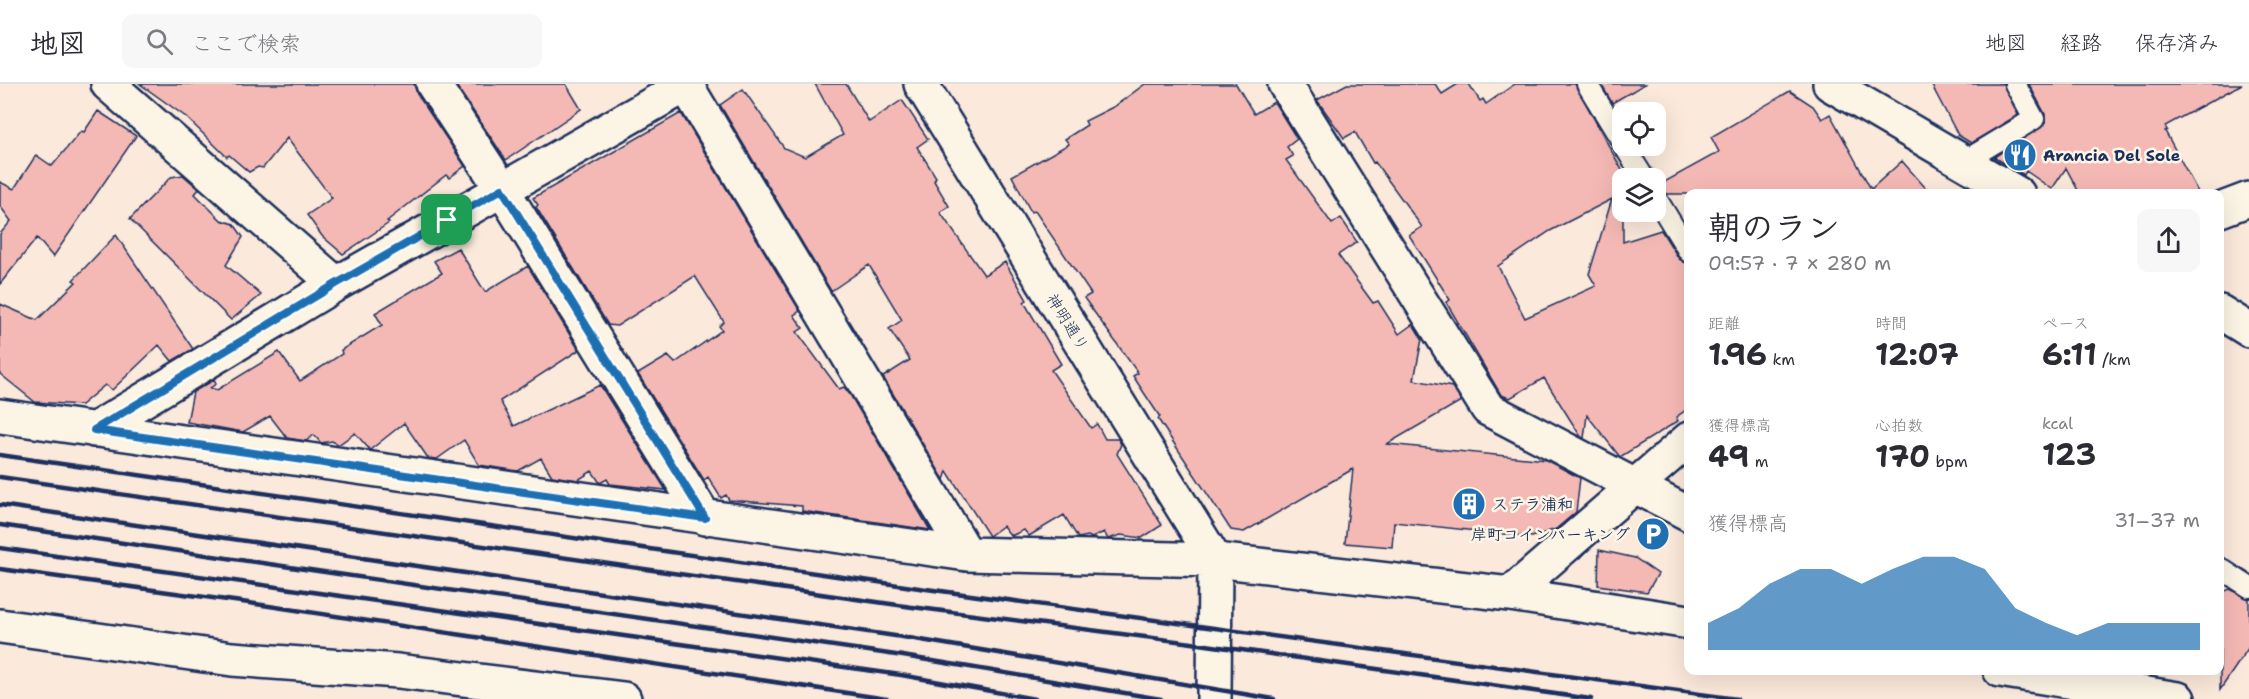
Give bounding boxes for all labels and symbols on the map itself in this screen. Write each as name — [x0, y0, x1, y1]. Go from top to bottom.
restaurant icon: Arancia Del Sole — [2002, 137, 2038, 173]
place label: Arancia Del Sole — [2043, 145, 2181, 166]
pin — [421, 194, 472, 245]
street label: 神明通り — [1042, 290, 1093, 355]
building icon: ステラ浦和 — [1451, 486, 1487, 522]
place label: ステラ浦和 — [1492, 494, 1573, 515]
parking icon: 岸町コインパーキング — [1635, 516, 1671, 552]
place label: 岸町コインパーキング — [1471, 524, 1630, 545]

